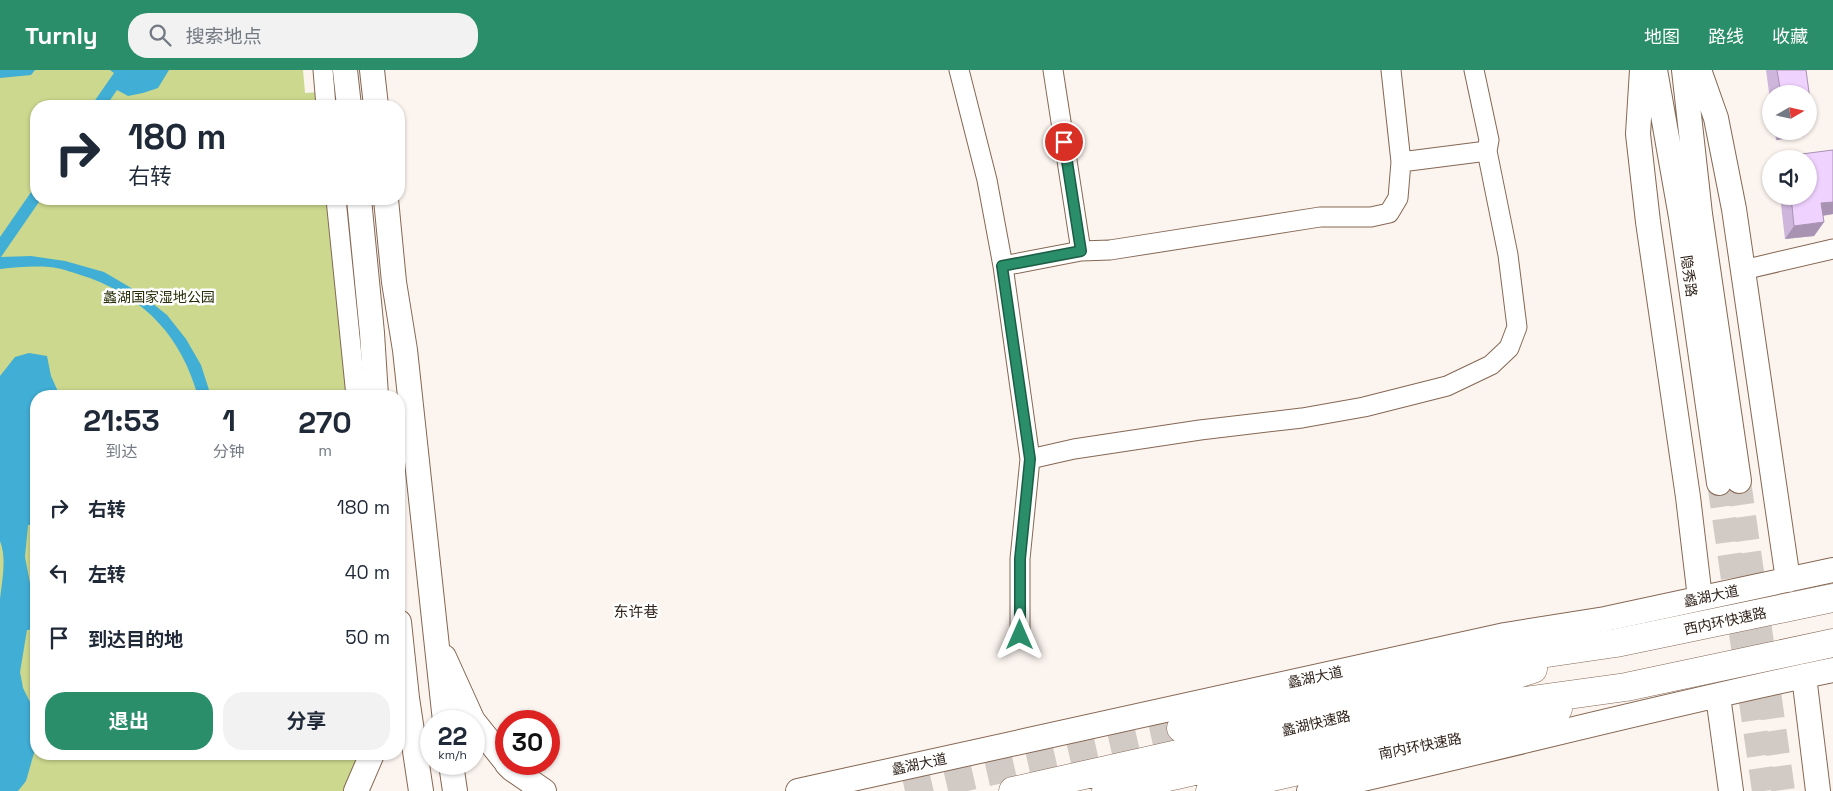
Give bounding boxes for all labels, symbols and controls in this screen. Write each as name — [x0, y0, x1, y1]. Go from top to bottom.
search box — [128, 13, 478, 58]
text: Turnly — [25, 20, 98, 51]
icon: search — [146, 21, 174, 49]
text: 搜索地点 — [186, 24, 262, 49]
text: 地图 — [1644, 25, 1680, 48]
text: 路线 — [1708, 25, 1744, 48]
text: 收藏 — [1772, 25, 1808, 48]
north arrow — [1762, 85, 1818, 140]
map controls — [1762, 85, 1817, 205]
text: 180 m — [128, 115, 226, 159]
icon: right — [45, 120, 110, 185]
pin — [1043, 121, 1085, 163]
icon: arrive — [1050, 128, 1078, 156]
button: sound — [1762, 150, 1817, 205]
text: 右转 — [128, 162, 172, 190]
street label: 隐秀路 — [1677, 254, 1701, 298]
park label: 蠡湖国家湿地公园 — [103, 288, 215, 306]
text: 21:53 — [83, 401, 160, 440]
text: 1 — [222, 401, 236, 440]
text: 270 — [298, 403, 352, 442]
text: m — [318, 440, 332, 461]
text: 到达 — [106, 441, 138, 462]
text: 分钟 — [213, 441, 245, 462]
icon: right — [45, 494, 73, 522]
text: 180 m — [337, 495, 390, 520]
text: 右转 — [88, 497, 126, 522]
icon: left — [45, 559, 73, 587]
text: 40 m — [345, 560, 390, 585]
text: 左转 — [88, 562, 126, 587]
street label: 蠡湖大道 — [1682, 581, 1740, 611]
district label: 东许巷 — [613, 602, 659, 621]
street label: 西内环快速路 — [1682, 603, 1768, 639]
position arrow — [993, 608, 1045, 660]
icon: arrive — [45, 624, 73, 652]
text: 50 m — [345, 625, 390, 650]
text: 到达目的地 — [88, 627, 183, 652]
street label: 蠡湖大道 — [1286, 662, 1344, 692]
button: 退出 — [45, 692, 213, 750]
button: 分享 — [223, 692, 390, 750]
street label: 蠡湖快速路 — [1280, 706, 1352, 740]
speed limit sign: 30 — [495, 710, 560, 775]
text: 22 — [438, 720, 467, 752]
street label: 南内环快速路 — [1377, 729, 1463, 763]
text: km/h — [438, 747, 467, 763]
street label: 蠡湖大道 — [890, 749, 948, 779]

